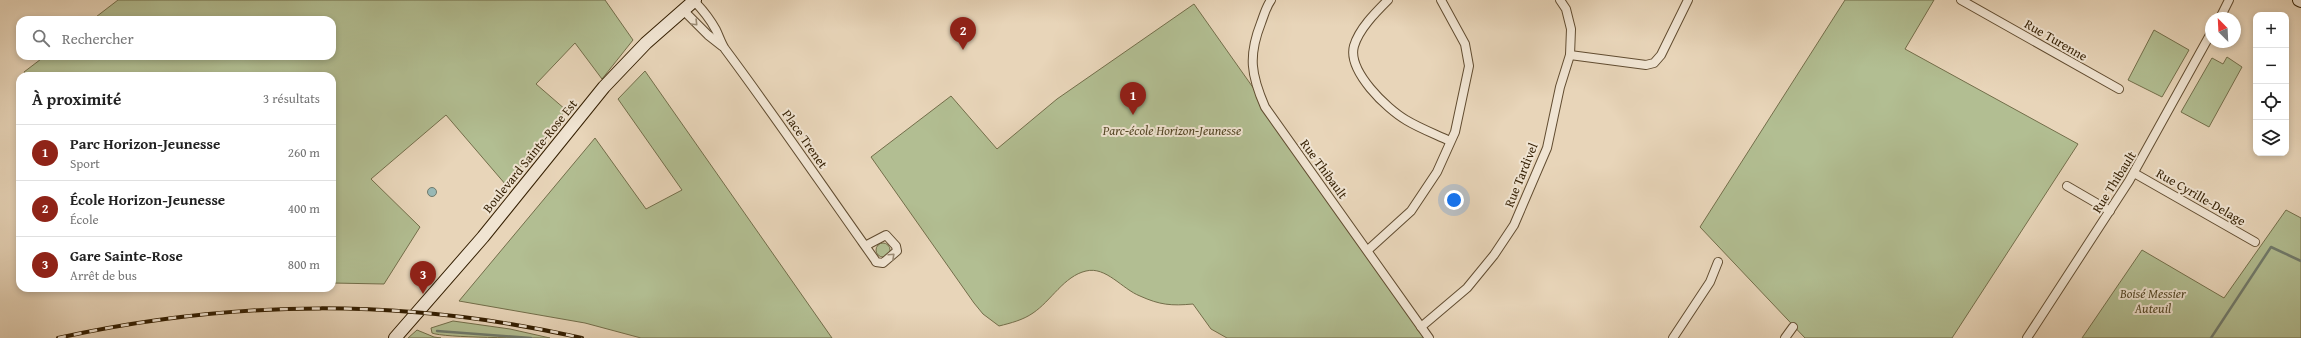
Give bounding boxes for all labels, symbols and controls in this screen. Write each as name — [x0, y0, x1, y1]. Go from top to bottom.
north arrow — [2205, 12, 2241, 48]
map controls — [2253, 12, 2289, 156]
button: + — [2253, 12, 2289, 48]
street label: Rue Turenne — [2021, 14, 2091, 66]
search box — [16, 16, 336, 60]
pin: 2 — [950, 17, 976, 50]
one-way arrow — [691, 18, 698, 26]
icon: search — [30, 27, 52, 49]
text: Rechercher — [62, 28, 134, 49]
button: − — [2253, 48, 2289, 84]
pin: 1 — [1120, 82, 1146, 115]
button: locate — [2253, 84, 2289, 120]
text: À proximité — [32, 86, 121, 111]
text: 3 résultats — [263, 89, 320, 108]
street label: Boulevard Sainte-Rose Est — [478, 95, 582, 217]
street label: Place Trenet — [778, 106, 833, 173]
button: layers — [2253, 120, 2289, 156]
park label: Parc-école Horizon-Jeunesse — [1102, 121, 1241, 140]
text: Parc Horizon-Jeunesse — [70, 133, 220, 154]
street label: Rue Thibault — [1296, 135, 1352, 203]
street label: Rue Tardivel — [1499, 140, 1543, 210]
text: 1 — [42, 143, 48, 162]
text: 260 m — [288, 143, 320, 162]
street label: Rue Thibault — [2087, 147, 2141, 217]
text: Sport — [70, 154, 100, 173]
street label: Rue Cyrille-Delage — [2153, 164, 2249, 230]
text: École Horizon-Jeunesse — [70, 189, 225, 210]
your location — [1444, 190, 1464, 210]
text: 2 — [42, 199, 48, 218]
text: 400 m — [288, 199, 320, 218]
text: École — [70, 210, 99, 229]
text: Gare Sainte-Rose — [70, 245, 183, 266]
one-way arrow — [887, 253, 895, 261]
text: 3 — [42, 255, 48, 274]
text: 800 m — [288, 255, 320, 274]
pin: 3 — [410, 261, 436, 294]
text: Arrêt de bus — [70, 266, 137, 285]
park label: Boisé Messier Auteuil — [2119, 284, 2187, 318]

